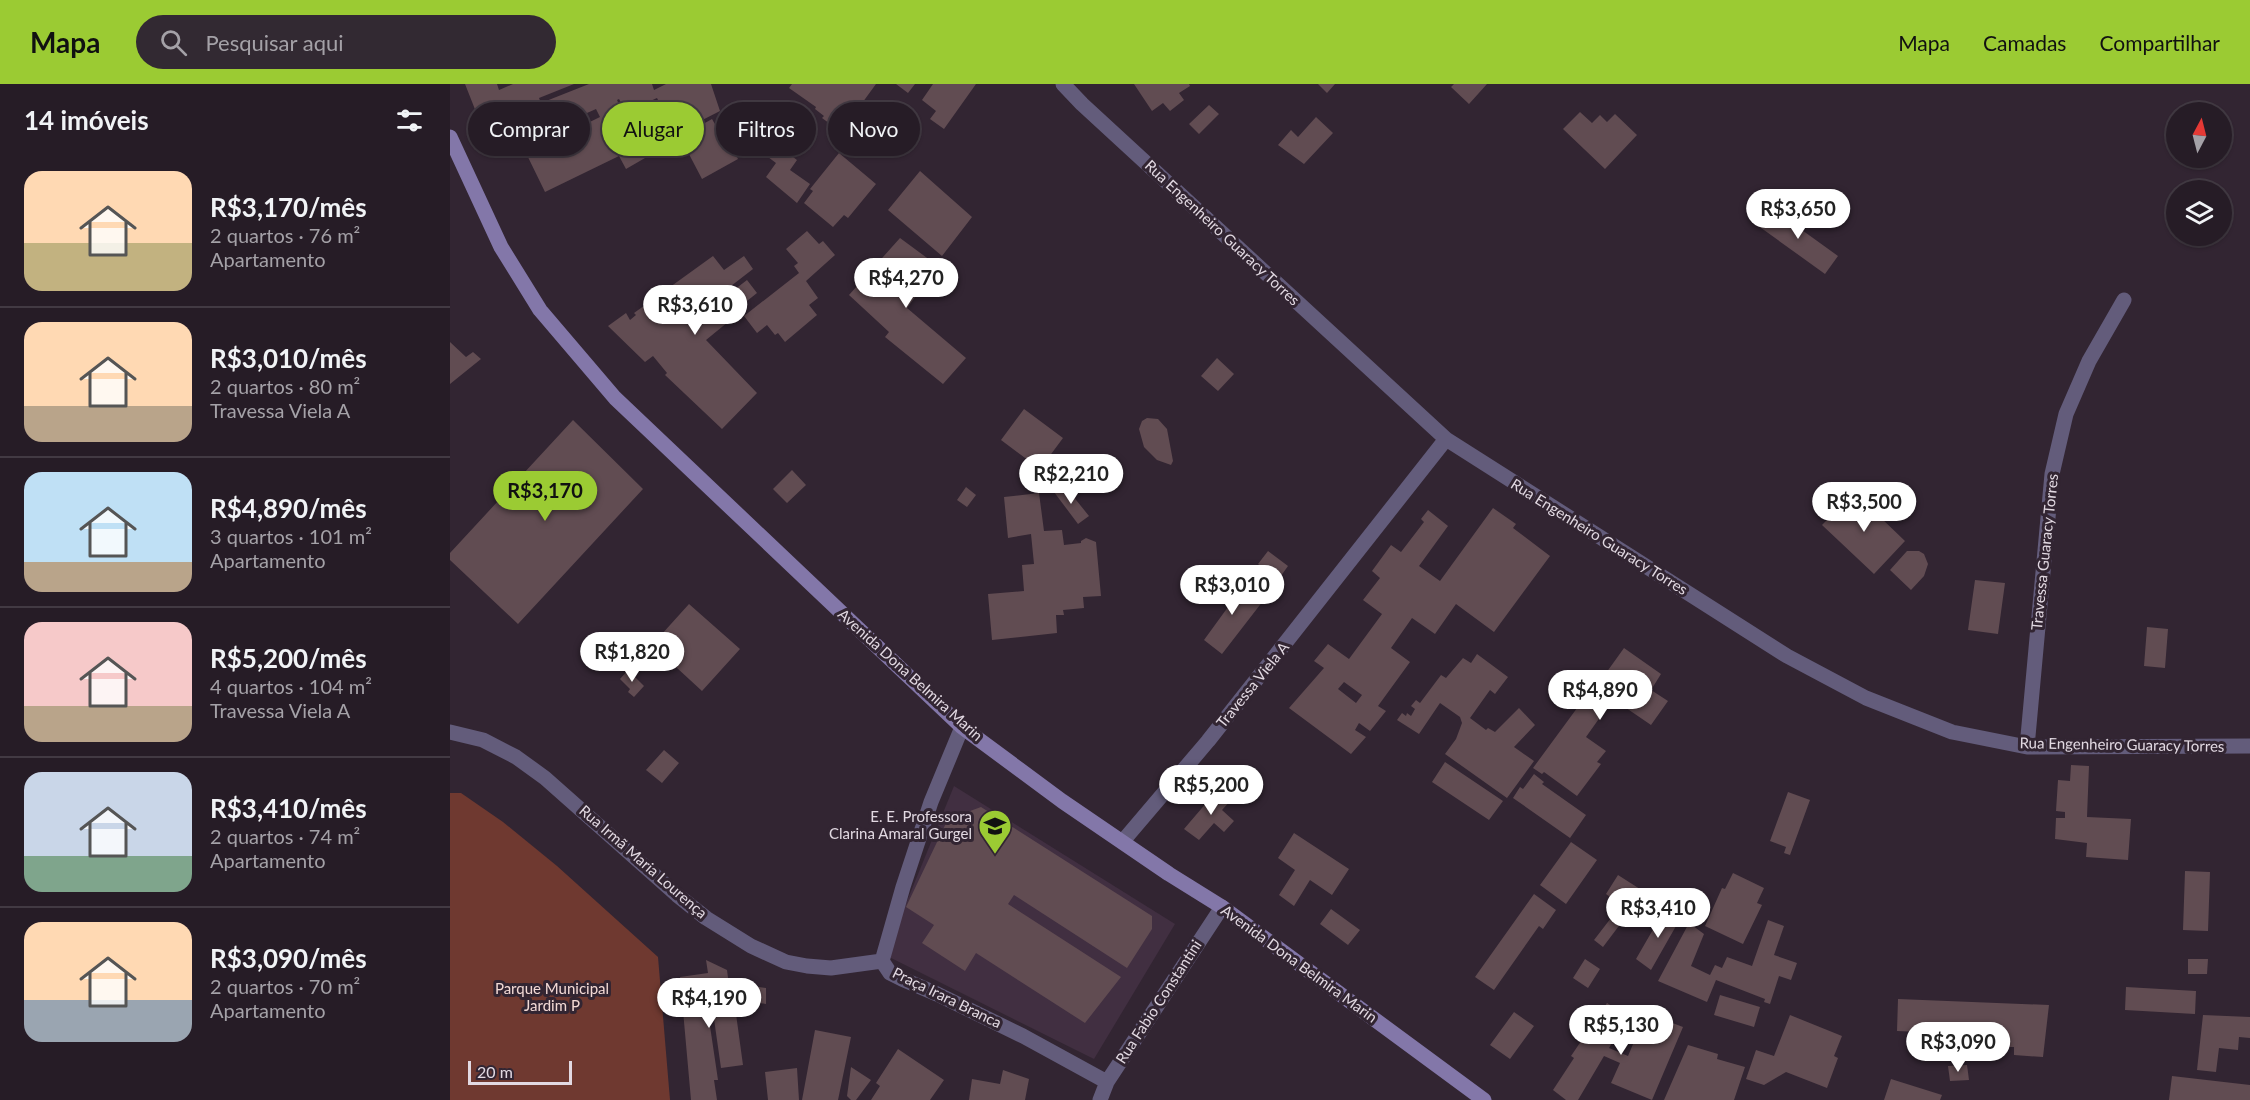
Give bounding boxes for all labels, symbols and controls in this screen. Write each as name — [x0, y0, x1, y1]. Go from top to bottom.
search box — [136, 15, 556, 69]
text: Mapa — [30, 25, 100, 59]
icon: search — [157, 26, 190, 59]
text: Pesquisar aqui — [205, 29, 344, 56]
text: Mapa — [1898, 30, 1950, 55]
text: Camadas — [1983, 30, 2066, 55]
text: Compartilhar — [2099, 30, 2220, 55]
chip: Comprar — [468, 102, 590, 156]
chip: Alugar — [602, 102, 704, 156]
chip: Filtros — [716, 102, 816, 156]
chip: Novo — [828, 102, 920, 156]
north arrow — [2166, 102, 2232, 168]
map controls — [2166, 102, 2232, 246]
text: 14 imóveis — [24, 104, 149, 136]
icon: filters — [393, 104, 426, 137]
street label: Rua Engenheiro Guaracy Torres — [1142, 156, 1304, 309]
button: layers — [2166, 180, 2232, 246]
pin: R$3,650 — [1743, 189, 1853, 240]
text: R$3,170/mês — [210, 191, 367, 223]
icon: home — [72, 195, 144, 267]
text: R$3,650 — [1760, 196, 1836, 220]
text: 2 quartos · 76 m² — [210, 223, 360, 247]
text: Apartamento — [210, 247, 326, 271]
pin: R$4,270 — [851, 258, 961, 309]
text: R$4,270 — [868, 265, 944, 289]
pin: R$3,610 — [640, 285, 750, 336]
text: R$3,610 — [657, 292, 733, 316]
text: R$3,010/mês — [210, 342, 367, 374]
icon: home — [72, 346, 144, 418]
text: 2 quartos · 80 m² — [210, 374, 360, 398]
text: Travessa Viela A — [210, 398, 350, 422]
pin: R$2,210 — [1016, 454, 1126, 505]
text: R$2,210 — [1033, 461, 1109, 485]
pin: R$3,170 — [490, 471, 600, 522]
street label: Travessa Guaracy Torres — [2027, 473, 2061, 631]
street label: Rua Engenheiro Guaracy Torres — [1508, 474, 1691, 598]
text: R$3,170 — [507, 478, 583, 502]
pin: R$3,500 — [1809, 482, 1919, 533]
text: R$3,500 — [1826, 489, 1902, 513]
text: R$4,890/mês — [210, 492, 367, 524]
icon: home — [72, 496, 144, 568]
text: 3 quartos · 101 m² — [210, 524, 372, 548]
text: Apartamento — [210, 548, 326, 572]
pin: R$3,010 — [1177, 565, 1287, 616]
text: R$3,010 — [1194, 572, 1270, 596]
street label: Avenida Dona Belmira Marin — [835, 605, 987, 744]
pin: R$1,820 — [577, 632, 687, 683]
street label: Travessa Viela A — [1212, 637, 1293, 731]
text: R$1,820 — [594, 639, 670, 663]
text: R$5,200/mês — [210, 642, 367, 674]
icon: home — [72, 646, 144, 718]
pin: R$4,890 — [1545, 670, 1655, 721]
text: 4 quartos · 104 m² — [210, 674, 372, 698]
text: R$4,890 — [1562, 677, 1638, 701]
text: Travessa Viela A — [210, 698, 350, 722]
street label: Rua Engenheiro Guaracy Torres — [2019, 733, 2225, 755]
pin: R$5,200 — [1156, 765, 1266, 816]
text: R$5,200 — [1173, 772, 1249, 796]
text: R$3,410/mês — [210, 792, 367, 824]
icon: home — [72, 796, 144, 868]
street label: Rua Irmã Maria Lourença — [576, 801, 711, 922]
place label: E. E. Professora Clarina Amaral Gurgel — [829, 807, 972, 842]
school or university icon: E. E. Professora Clarina Amaral Gurgel — [977, 808, 1013, 855]
text: 2 quartos · 74 m² — [210, 824, 360, 848]
text: Apartamento — [210, 848, 326, 872]
pin: R$3,410 — [1603, 888, 1713, 939]
text: R$3,410 — [1620, 895, 1696, 919]
street label: Avenida Dona Belmira Marin — [1218, 901, 1381, 1026]
street label: Rua Fabio Constantini — [1112, 936, 1205, 1067]
text: R$3,090/mês — [210, 942, 367, 974]
icon: home — [72, 946, 144, 1018]
street label: Praça Irara Branca — [890, 963, 1005, 1031]
text: 2 quartos · 70 m² — [210, 974, 360, 998]
pin: R$4,190 — [654, 978, 764, 1029]
park label: Parque Municipal Jardim P — [495, 979, 609, 1014]
text: R$4,190 — [671, 985, 747, 1009]
text: Apartamento — [210, 998, 326, 1022]
pin: R$5,130 — [1566, 1005, 1676, 1056]
text: R$5,130 — [1583, 1012, 1659, 1036]
pin: R$3,090 — [1903, 1022, 2013, 1073]
text: R$3,090 — [1920, 1029, 1996, 1053]
scale bar — [468, 1058, 572, 1086]
text: 20 m — [477, 1062, 513, 1081]

